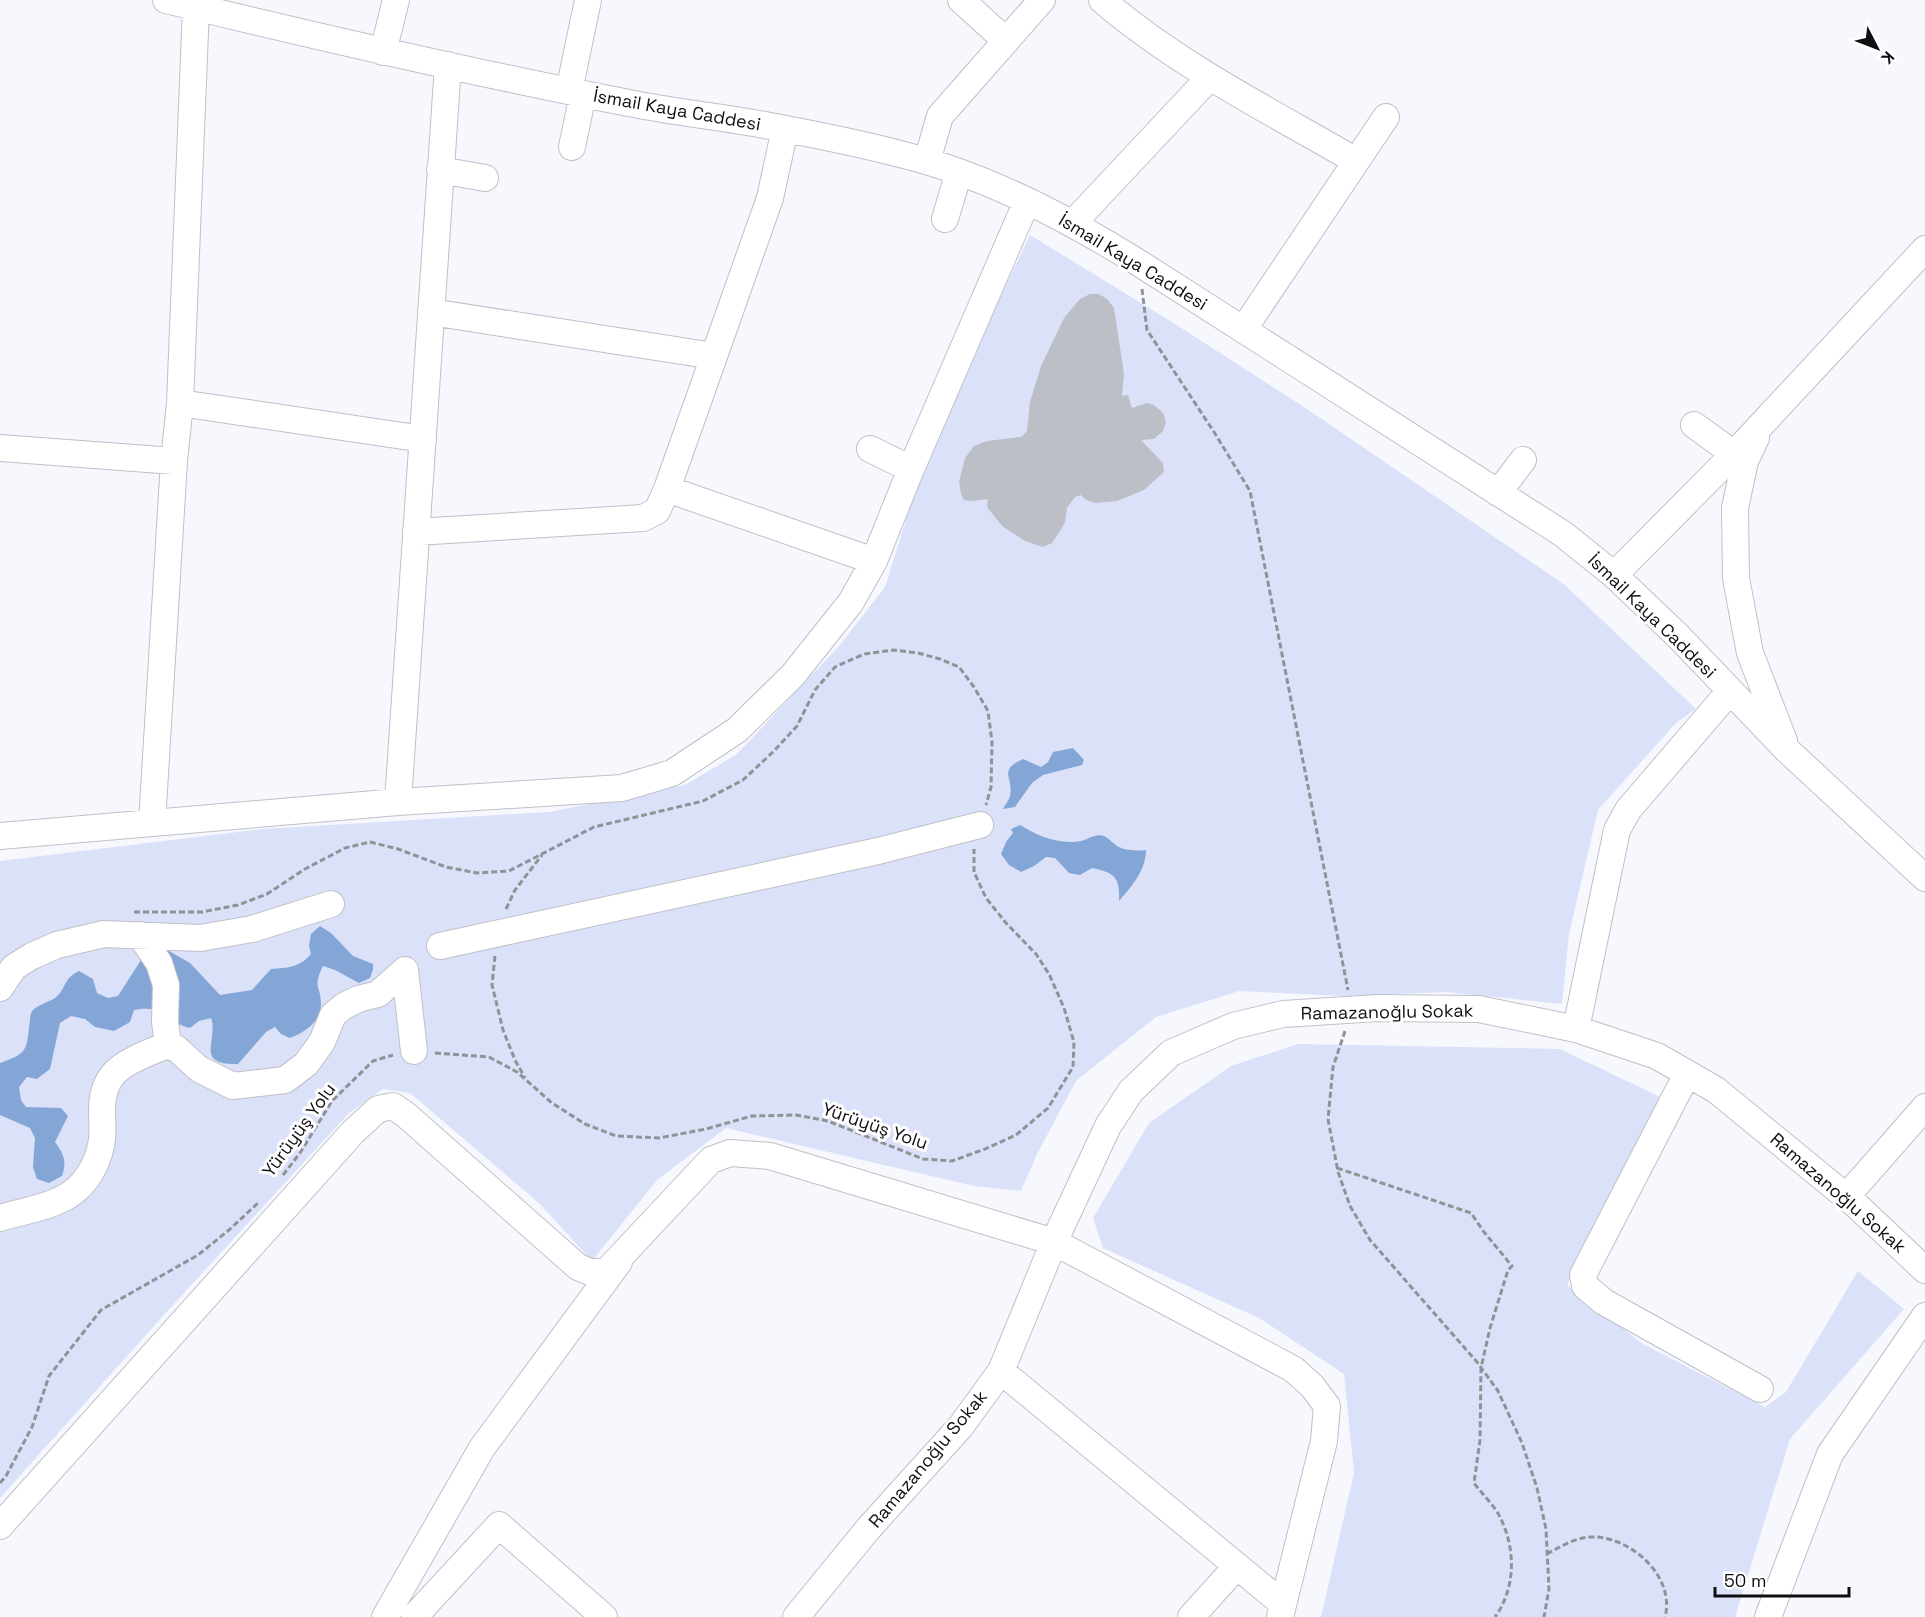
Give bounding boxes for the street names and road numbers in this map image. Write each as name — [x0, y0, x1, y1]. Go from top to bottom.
street label: İsmail Kaya Caddesi — [592, 83, 763, 136]
street label: İsmail Kaya Caddesi — [1055, 208, 1212, 315]
street label: İsmail Kaya Caddesi — [1583, 548, 1721, 683]
street label: Ramazanoğlu Sokak — [1300, 998, 1474, 1025]
street label: Yürüyüş Yolu — [257, 1078, 340, 1181]
street label: Yürüyüş Yolu — [819, 1097, 931, 1154]
street label: Ramazanoğlu Sokak — [1766, 1127, 1911, 1258]
street label: Ramazanoğlu Sokak — [863, 1385, 992, 1532]

